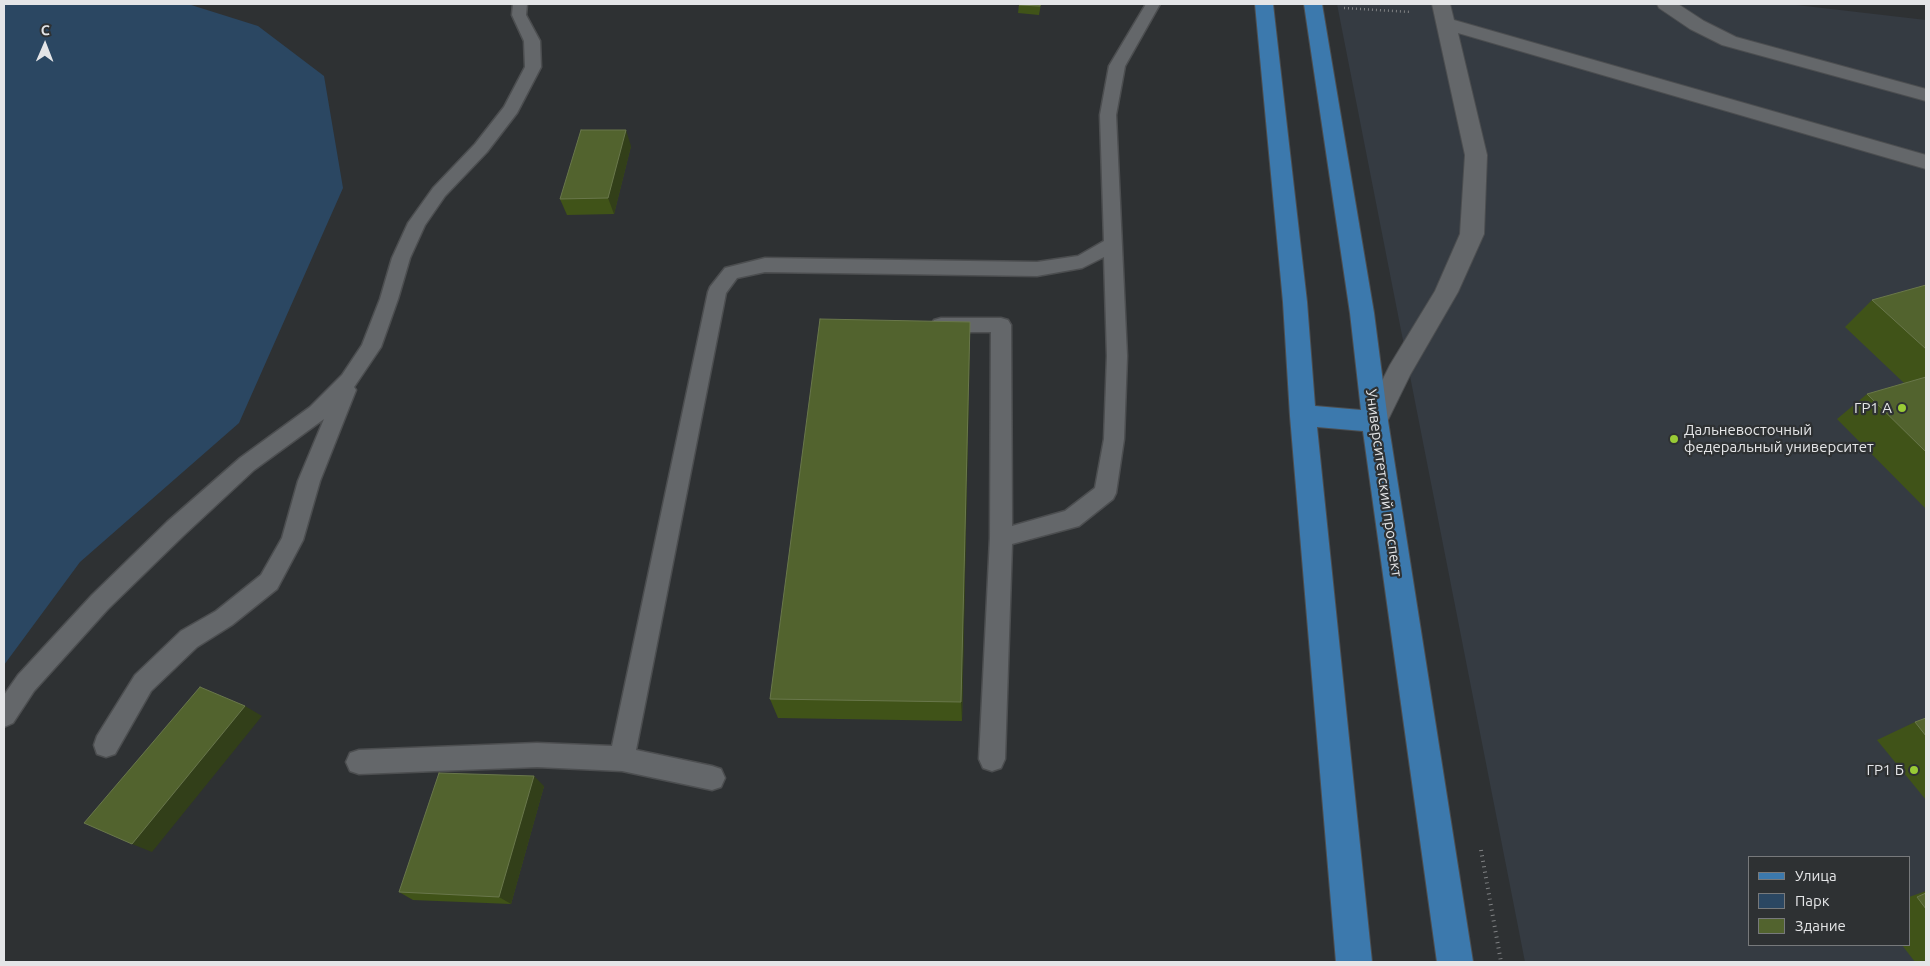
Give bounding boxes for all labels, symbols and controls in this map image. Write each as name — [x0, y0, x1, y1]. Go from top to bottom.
north arrow — [20, 20, 70, 70]
text: С — [41, 22, 50, 38]
street label: Университетский проспект — [1362, 388, 1406, 578]
place label: ГР1 А — [1854, 399, 1892, 417]
marker: ГР1 А — [1896, 402, 1908, 414]
place label: Дальневосточный федеральный университет — [1684, 421, 1874, 456]
marker: Дальневосточный федеральный университет — [1668, 433, 1680, 445]
place label: ГР1 Б — [1866, 761, 1904, 779]
marker: ГР1 Б — [1908, 764, 1920, 776]
legend — [1748, 856, 1910, 946]
text: Улица — [1795, 867, 1837, 884]
text: Парк — [1795, 892, 1830, 909]
text: Здание — [1795, 917, 1846, 934]

